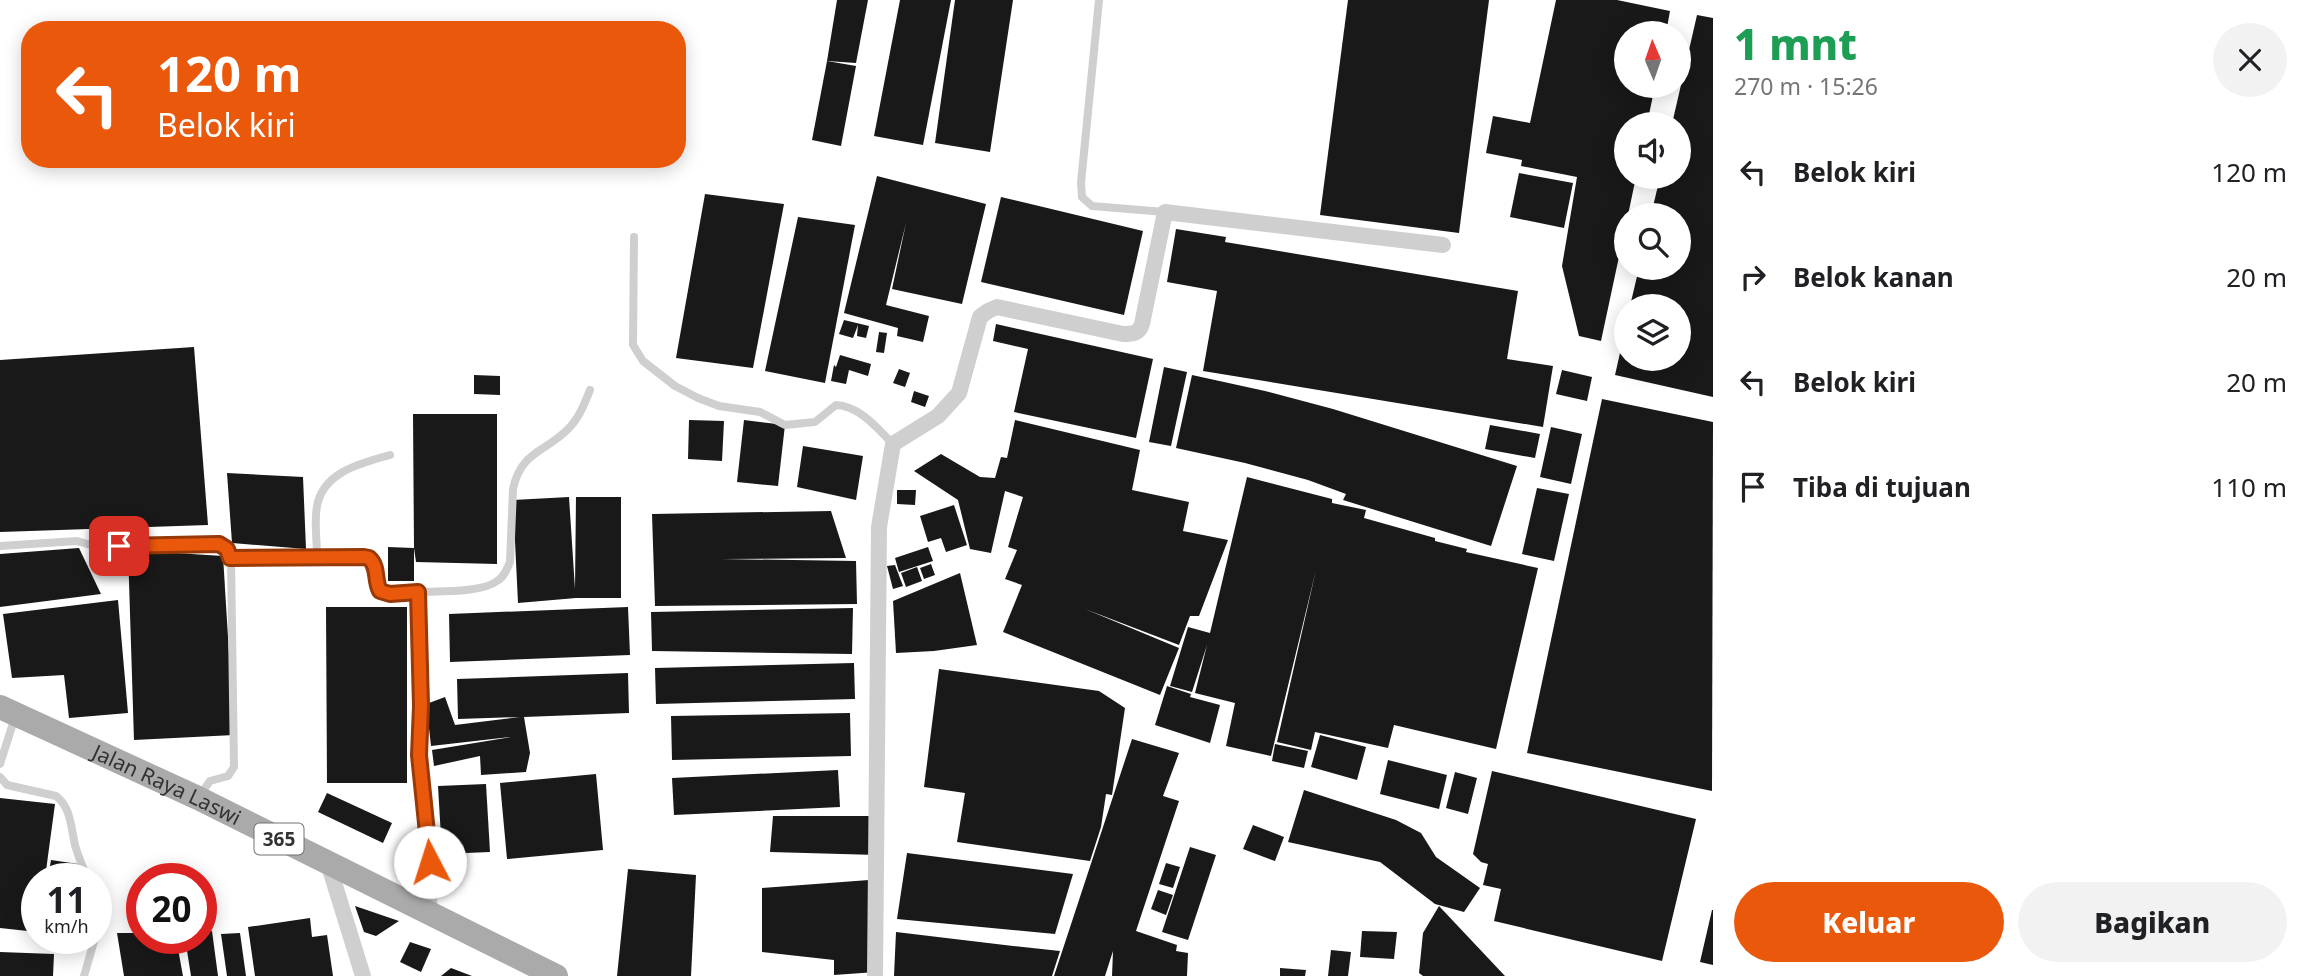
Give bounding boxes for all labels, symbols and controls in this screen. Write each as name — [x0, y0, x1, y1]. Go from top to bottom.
text: 1 mnt — [1734, 15, 1857, 72]
north arrow — [1614, 21, 1690, 98]
map controls — [1614, 21, 1691, 371]
button: close — [2213, 23, 2287, 97]
text: 120 m — [157, 40, 302, 106]
icon: left — [42, 49, 133, 140]
text: 270 m · 15:26 — [1734, 70, 1878, 102]
text: Belok kiri — [157, 103, 296, 146]
button: sound — [1614, 112, 1691, 189]
icon: left — [1734, 153, 1772, 191]
text: Belok kiri — [1793, 154, 1916, 190]
text: 120 m — [2211, 154, 2287, 190]
button: search — [1614, 203, 1691, 280]
icon: right — [1734, 258, 1772, 296]
text: Belok kanan — [1793, 259, 1954, 295]
text: 20 m — [2226, 259, 2287, 295]
button: layers — [1614, 294, 1691, 371]
icon: left — [1734, 363, 1772, 401]
text: Belok kiri — [1793, 364, 1916, 400]
text: 20 m — [2226, 364, 2287, 400]
icon: arrive — [1734, 468, 1772, 506]
text: Tiba di tujuan — [1793, 469, 1971, 505]
text: 110 m — [2211, 469, 2287, 505]
pin — [89, 516, 149, 576]
icon: arrive — [100, 527, 138, 565]
street label: Jalan Raya Laswi — [86, 737, 246, 831]
road number: 365 — [254, 824, 304, 854]
position arrow — [393, 825, 467, 899]
speed limit sign: 20 — [126, 863, 217, 954]
text: 11 — [46, 876, 87, 923]
button: Keluar — [1734, 882, 2004, 962]
button: Bagikan — [2018, 882, 2287, 962]
text: km/h — [44, 914, 89, 938]

